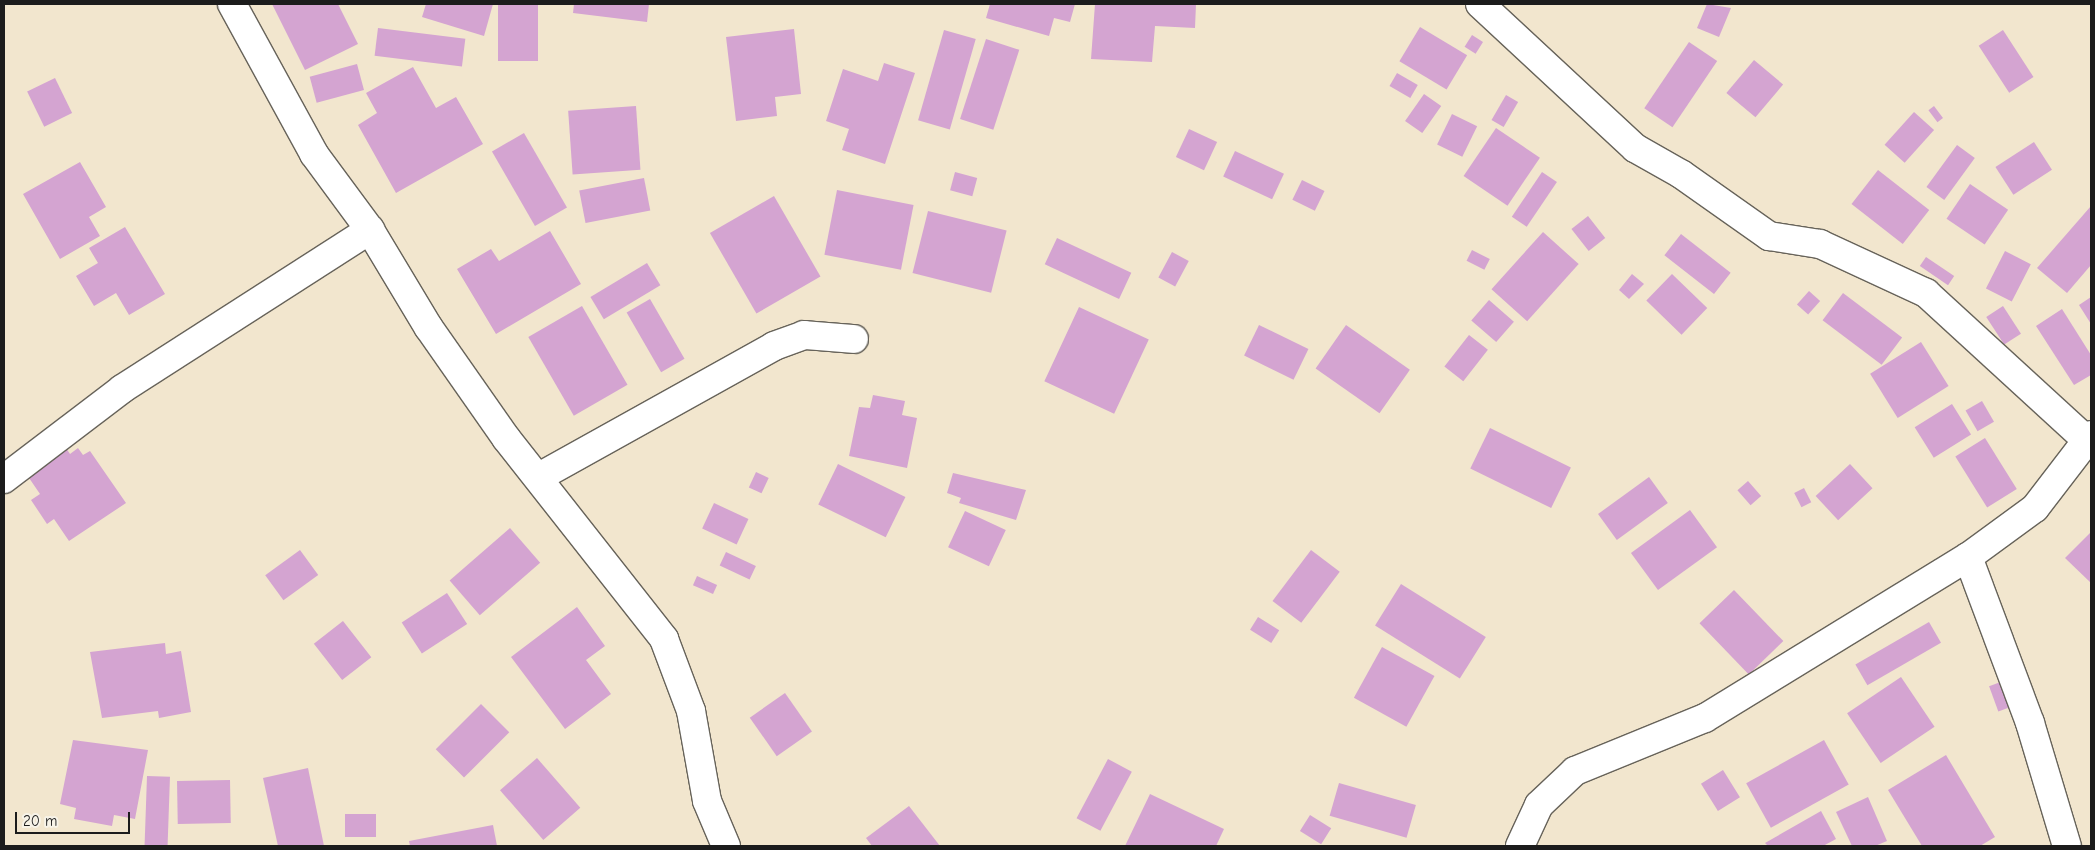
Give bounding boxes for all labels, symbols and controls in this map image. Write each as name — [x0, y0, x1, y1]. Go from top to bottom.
scale bar — [18, 802, 132, 834]
text: 20 m — [23, 812, 57, 830]

